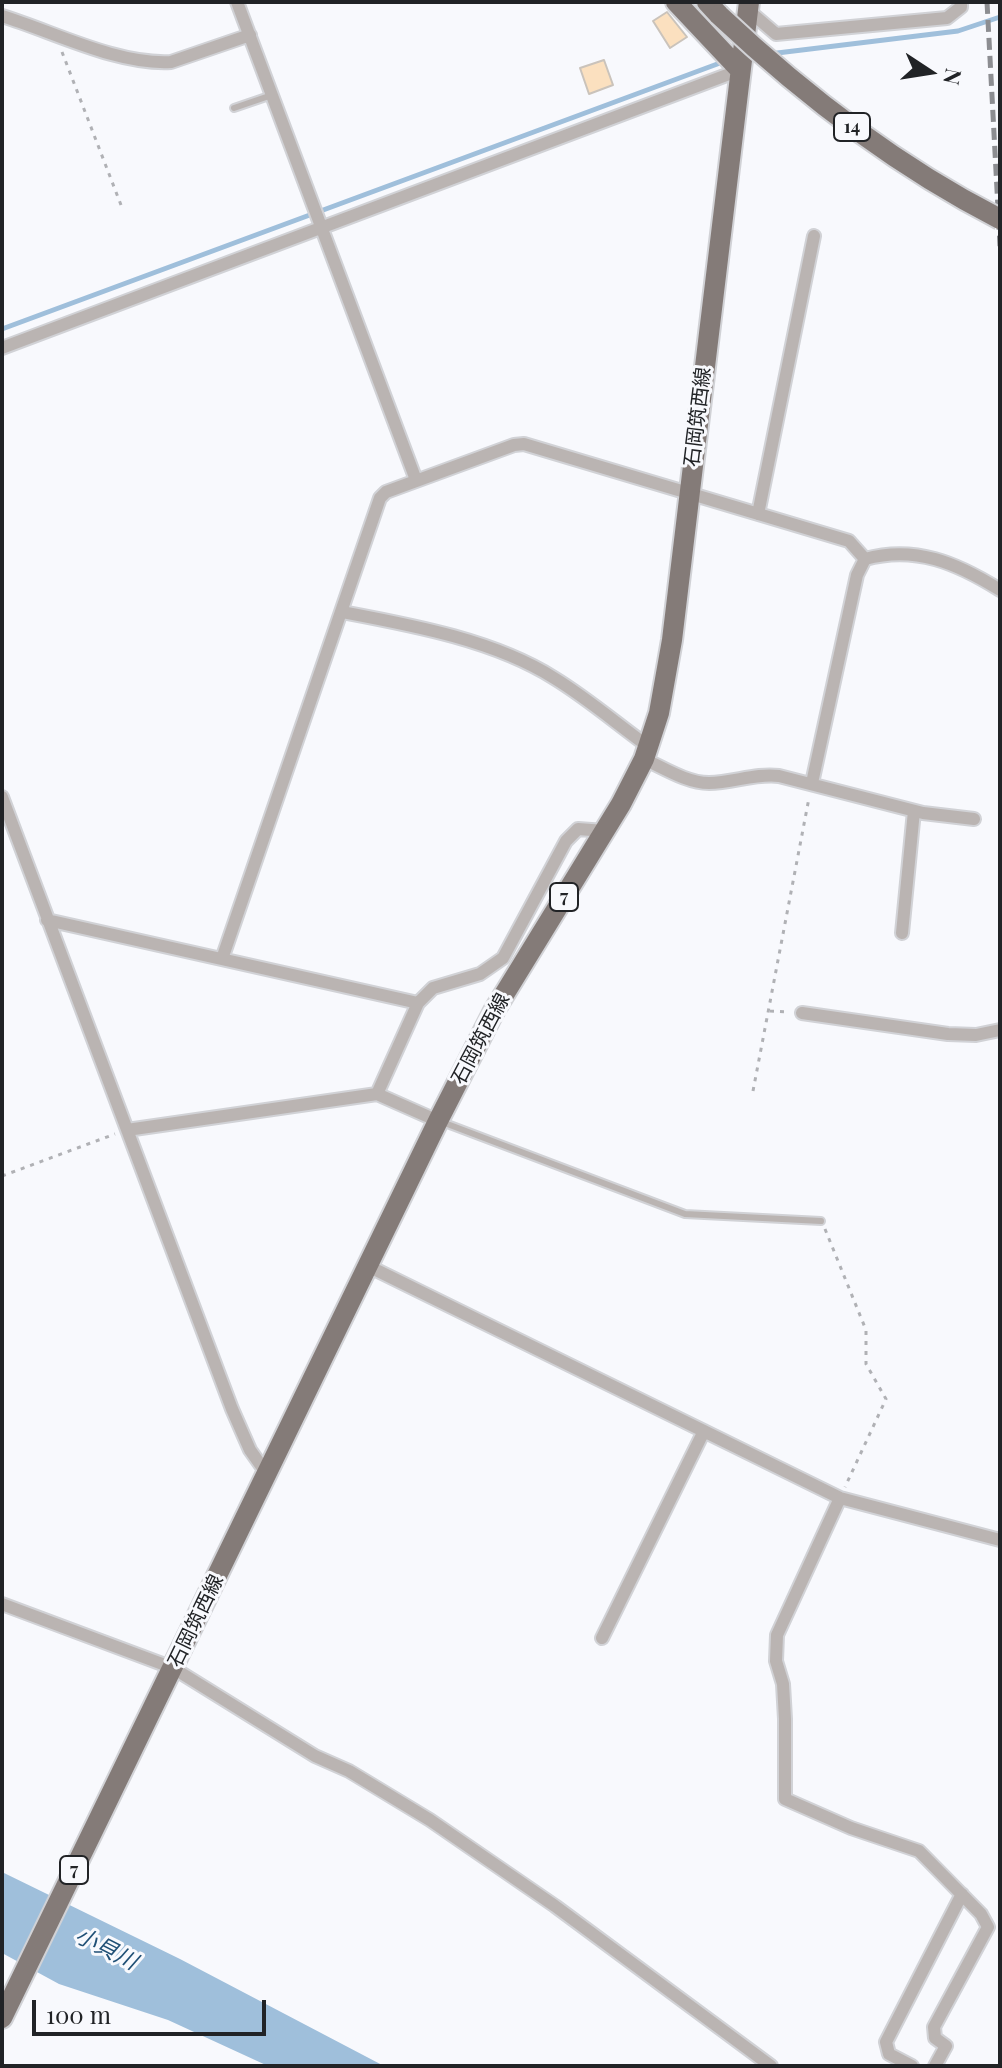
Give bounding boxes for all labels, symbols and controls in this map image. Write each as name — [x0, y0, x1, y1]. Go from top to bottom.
north arrow — [890, 32, 970, 112]
text: N — [937, 66, 970, 88]
road number: 14 — [834, 113, 870, 141]
street label: 石岡筑西線 — [680, 366, 716, 468]
road number: 7 — [550, 883, 578, 911]
street label: 石岡筑西線 — [447, 989, 515, 1089]
street label: 石岡筑西線 — [163, 1571, 229, 1671]
road number: 7 — [60, 1856, 88, 1884]
water label: 小貝川 — [71, 1922, 141, 1976]
scale bar — [36, 1984, 270, 2034]
text: 100 m — [46, 1998, 111, 2030]

